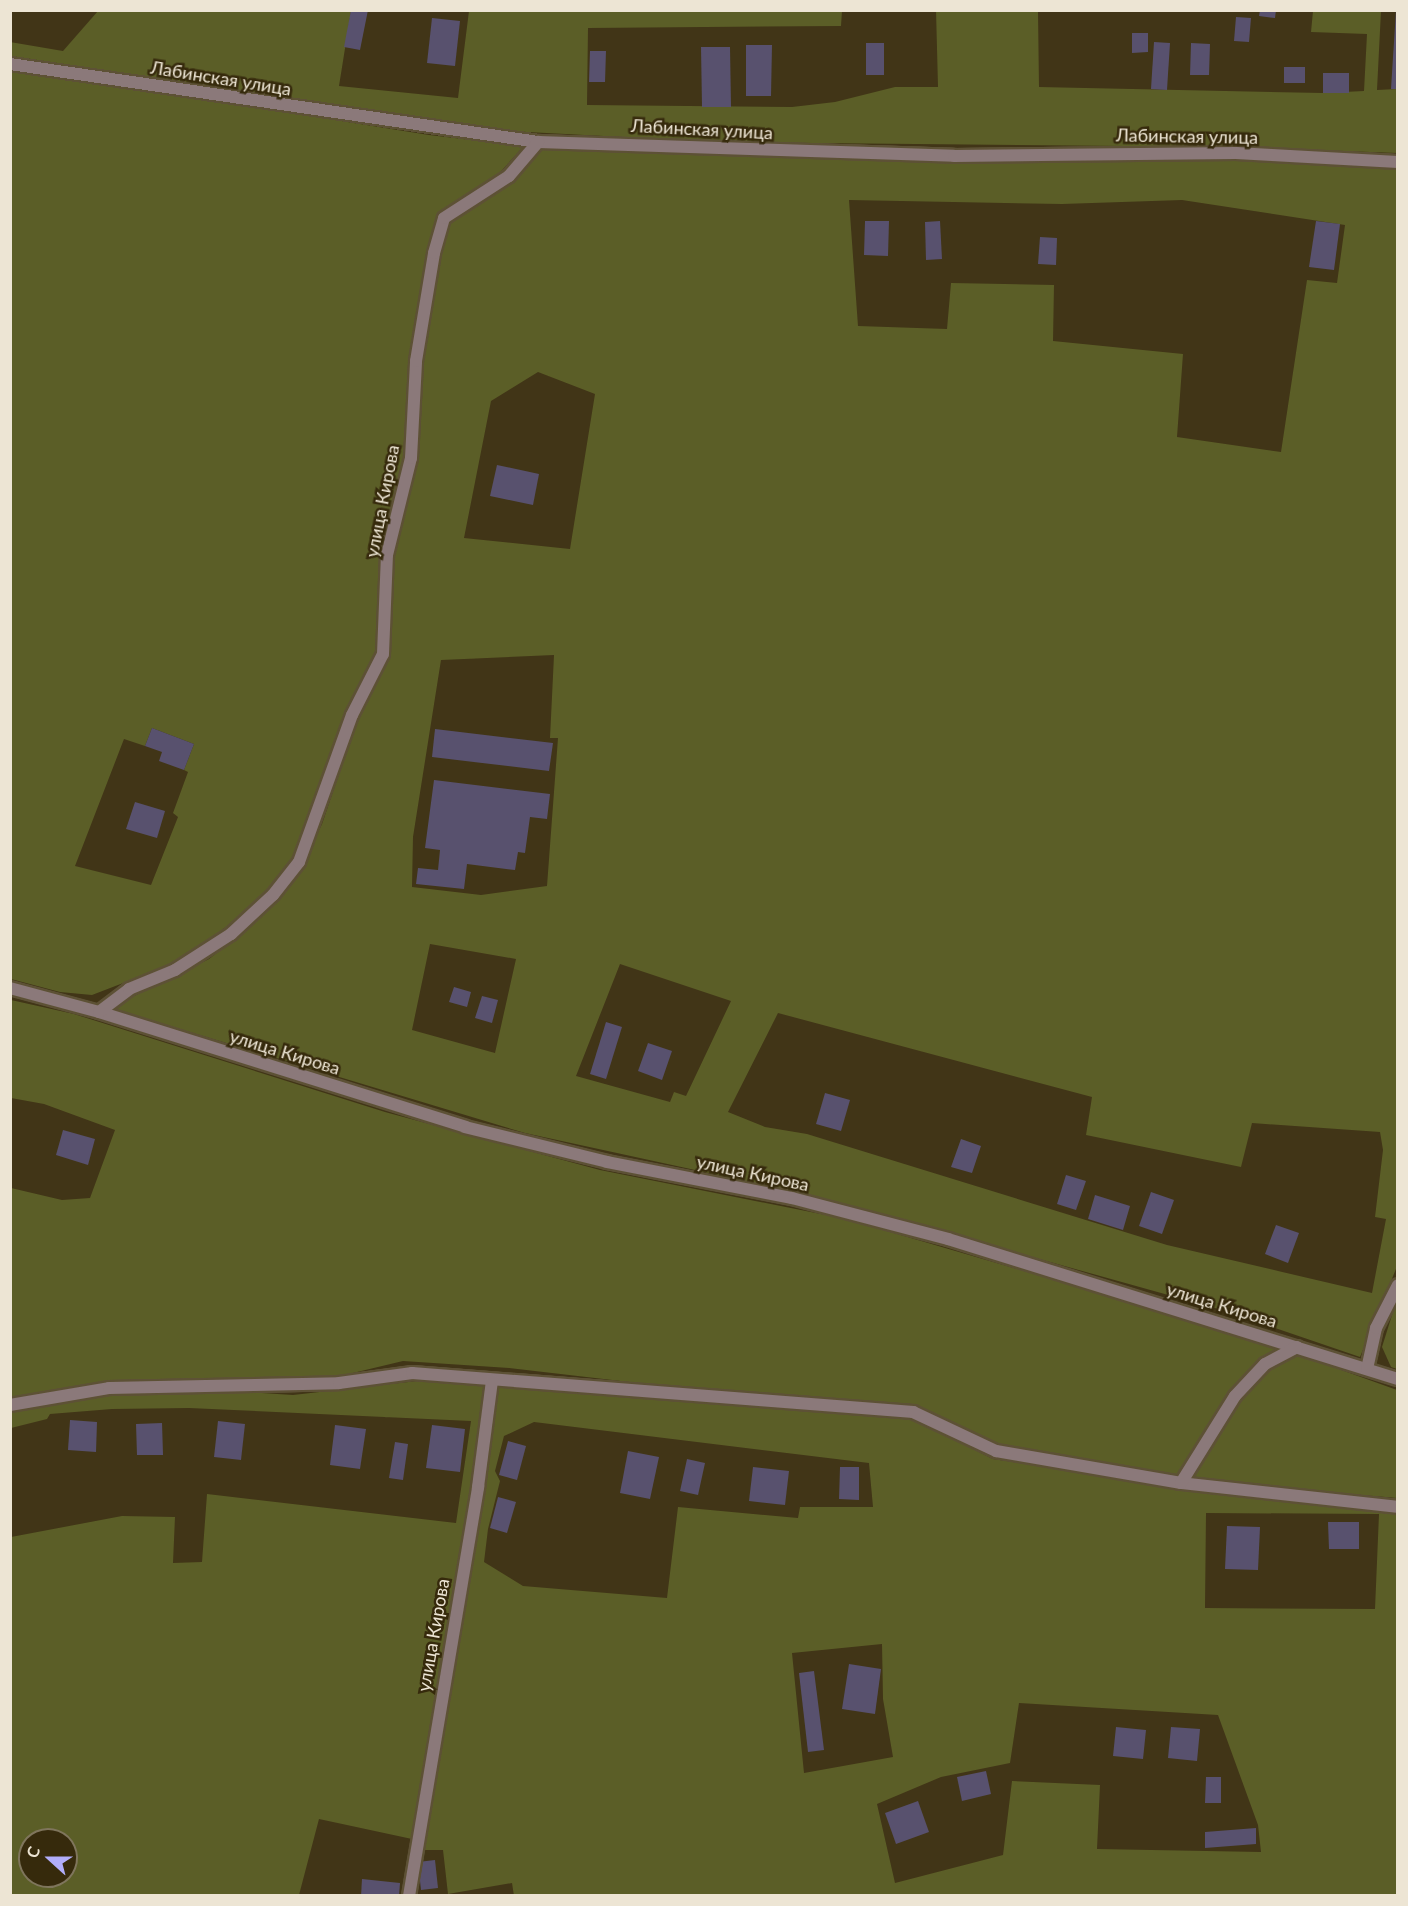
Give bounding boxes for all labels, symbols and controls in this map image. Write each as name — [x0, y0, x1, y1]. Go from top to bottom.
street label: Лабинская улица — [149, 56, 293, 100]
street label: Лабинская улица — [630, 114, 774, 144]
street label: Лабинская улица — [1116, 124, 1258, 148]
street label: улица Кирова — [360, 443, 404, 559]
street label: улица Кирова — [227, 1025, 343, 1079]
street label: улица Кирова — [695, 1151, 811, 1195]
street label: улица Кирова — [1164, 1278, 1280, 1332]
street label: улица Кирова — [412, 1577, 454, 1693]
north arrow — [18, 1828, 78, 1888]
text: С — [22, 1844, 43, 1860]

